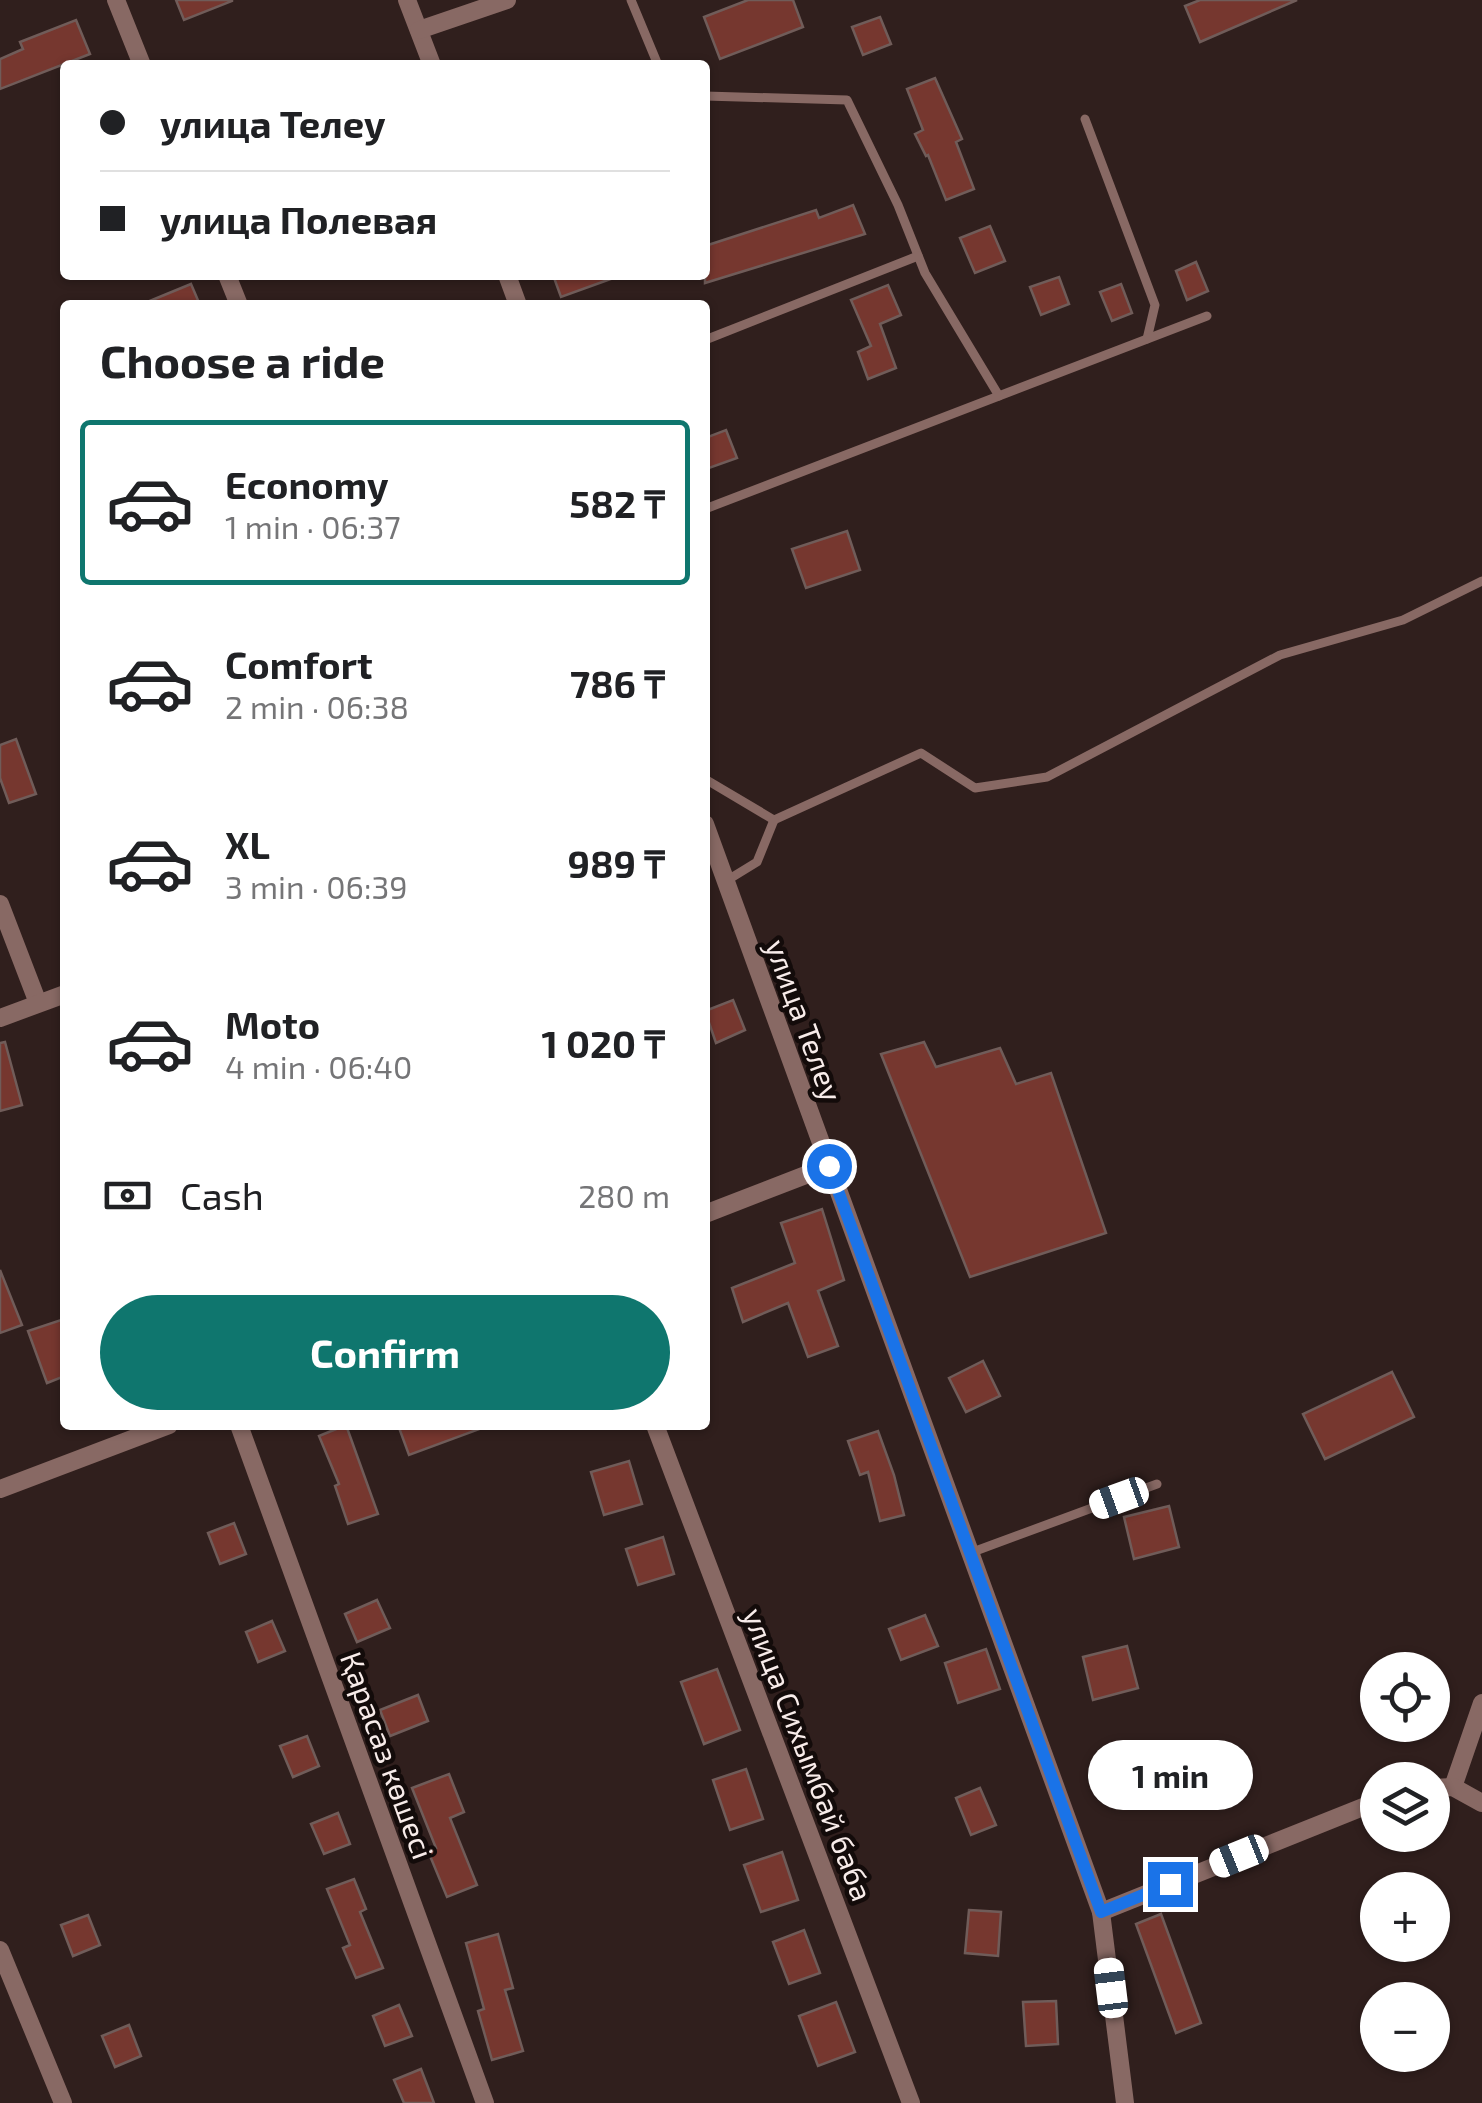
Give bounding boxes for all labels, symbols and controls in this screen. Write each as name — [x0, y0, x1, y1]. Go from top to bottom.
text: улица Телеу — [160, 100, 386, 146]
text: улица Полевая — [160, 196, 437, 242]
text: Choose a ride — [100, 333, 385, 387]
icon: car — [105, 458, 195, 548]
text: Economy — [225, 461, 389, 507]
text: 582 ₸ — [569, 480, 665, 526]
text: 1 min · 06:37 — [225, 507, 401, 545]
icon: car — [105, 638, 195, 728]
text: Comfort — [225, 641, 373, 687]
text: 786 ₸ — [570, 660, 665, 706]
text: 2 min · 06:38 — [225, 687, 409, 725]
icon: car — [105, 818, 195, 908]
text: XL — [225, 821, 270, 867]
text: 989 ₸ — [568, 840, 665, 886]
text: 3 min · 06:39 — [225, 867, 408, 905]
street label: улица Телеу — [758, 934, 851, 1106]
icon: car — [105, 998, 195, 1088]
text: Moto — [225, 1001, 320, 1047]
text: 1 020 ₸ — [541, 1020, 665, 1066]
text: 4 min · 06:40 — [225, 1047, 412, 1085]
route start — [807, 1144, 852, 1189]
icon: cash — [100, 1168, 155, 1223]
text: Cash — [180, 1172, 264, 1218]
text: 280 m — [578, 1176, 670, 1214]
button: Confirm — [100, 1295, 670, 1410]
car — [1086, 1474, 1152, 1522]
street label: улица Сихымбай баба — [736, 1602, 882, 1906]
street label: Қарасаз көшесі — [334, 1646, 442, 1864]
map controls — [1360, 1652, 1450, 2072]
button: locate — [1360, 1652, 1450, 1742]
callout: 1 min — [1088, 1739, 1252, 1809]
text: 1 min — [1132, 1756, 1209, 1794]
button: layers — [1360, 1762, 1450, 1852]
car — [1206, 1831, 1272, 1881]
route end — [1148, 1862, 1193, 1907]
button: + — [1360, 1872, 1450, 1962]
car — [1092, 1956, 1130, 2020]
button: − — [1360, 1982, 1450, 2072]

